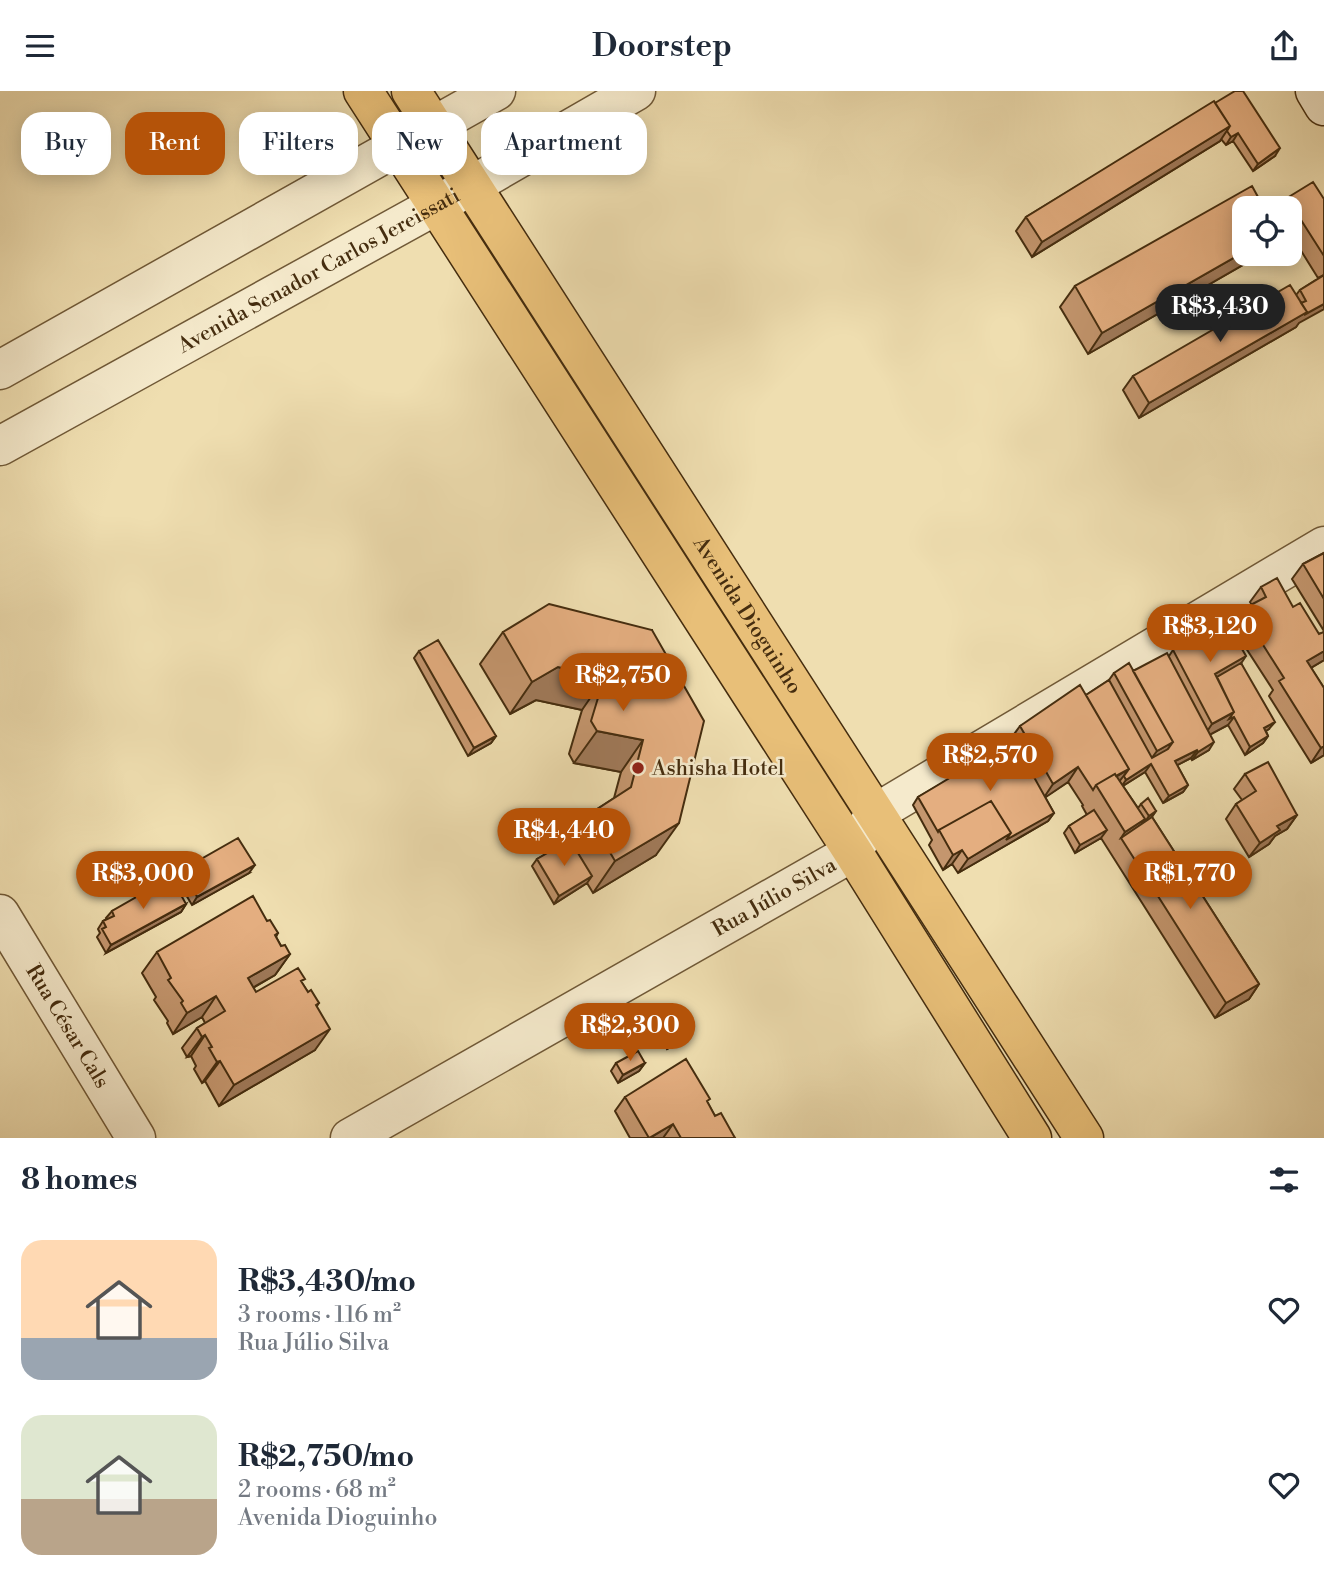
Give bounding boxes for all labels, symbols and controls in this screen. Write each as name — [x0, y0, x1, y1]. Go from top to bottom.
text: Doorstep — [592, 26, 732, 66]
icon: menu — [21, 27, 59, 65]
icon: share — [1265, 27, 1303, 65]
chip: Buy — [21, 112, 111, 175]
chip: Rent — [125, 112, 225, 175]
chip: Filters — [239, 112, 358, 175]
chip: New — [372, 112, 467, 175]
chip: Apartment — [481, 112, 647, 175]
street label: Avenida Senador Carlos Jereissati — [173, 183, 465, 360]
map controls — [1232, 196, 1302, 266]
button: locate — [1232, 196, 1302, 266]
pin: R$3,430 — [1155, 285, 1285, 344]
text: R$3,430 — [1171, 293, 1269, 321]
street label: Avenida Dioguinho — [686, 531, 807, 699]
pin: R$3,120 — [1145, 605, 1275, 664]
text: R$3,120 — [1163, 613, 1257, 641]
pin: R$2,750 — [558, 653, 688, 713]
text: R$2,750 — [575, 662, 671, 690]
pin: R$2,570 — [925, 733, 1055, 793]
text: R$2,570 — [942, 742, 1038, 770]
place label: Ashisha Hotel — [651, 756, 784, 782]
marker: Ashisha Hotel — [630, 760, 646, 776]
pin: R$4,440 — [499, 809, 629, 868]
text: R$4,440 — [513, 817, 615, 845]
pin: R$3,000 — [78, 851, 208, 911]
pin: R$1,770 — [1125, 851, 1255, 911]
street label: Rua Júlio Silva — [708, 852, 842, 943]
text: R$3,000 — [92, 860, 194, 888]
text: R$1,770 — [1144, 860, 1236, 888]
street label: Rua César Cals — [20, 960, 115, 1093]
pin: R$2,300 — [565, 1003, 695, 1063]
text: R$2,300 — [580, 1012, 680, 1040]
text: 8 homes — [21, 1161, 137, 1199]
icon: filters — [1265, 1161, 1303, 1199]
text: R$3,430/mo — [238, 1263, 416, 1301]
icon: home — [77, 1268, 161, 1352]
icon: heart — [1265, 1291, 1303, 1329]
text: 3 rooms · 116 m² — [238, 1301, 401, 1329]
text: Rua Júlio Silva — [238, 1329, 389, 1357]
text: R$2,750/mo — [238, 1438, 414, 1476]
icon: home — [77, 1443, 161, 1527]
icon: heart — [1265, 1466, 1303, 1504]
text: 2 rooms · 68 m² — [238, 1476, 396, 1504]
text: Avenida Dioguinho — [238, 1504, 437, 1532]

